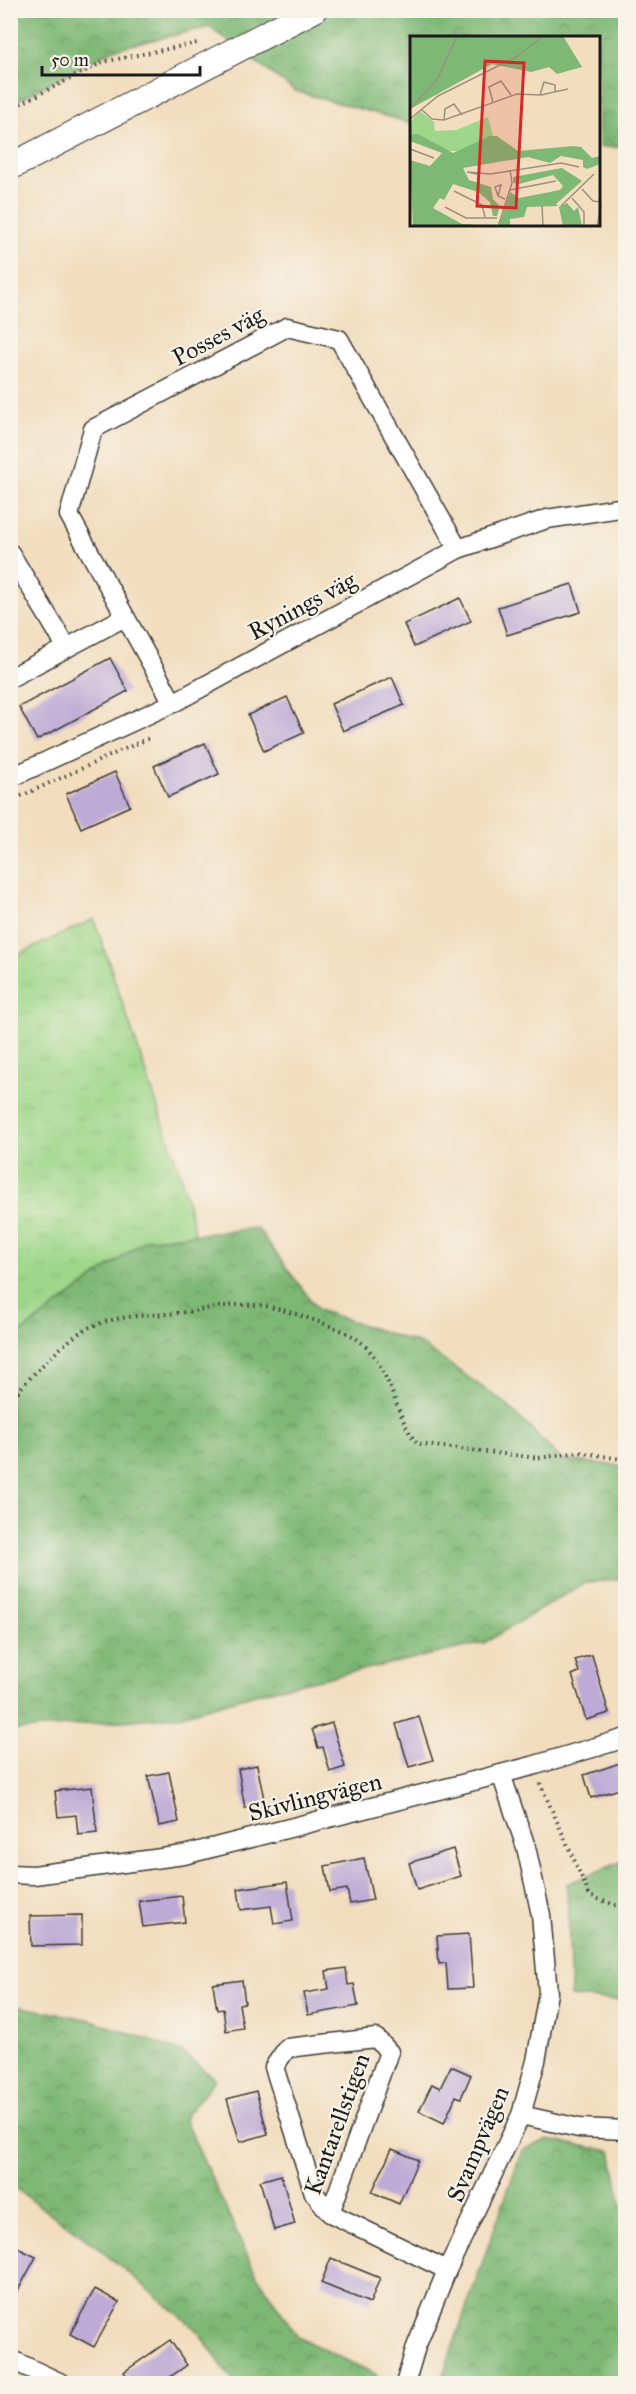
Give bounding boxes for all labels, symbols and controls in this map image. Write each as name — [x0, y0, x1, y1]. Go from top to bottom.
inset map — [410, 36, 600, 226]
scale bar — [42, 39, 200, 77]
text: 50 m — [51, 49, 89, 71]
street label: Posses väg — [167, 299, 270, 373]
street label: Rynings väg — [243, 565, 362, 647]
street label: Skivlingvägen — [245, 1766, 385, 1828]
street label: Kantarellstigen — [298, 2049, 376, 2199]
street label: Svampvägen — [440, 2082, 516, 2206]

